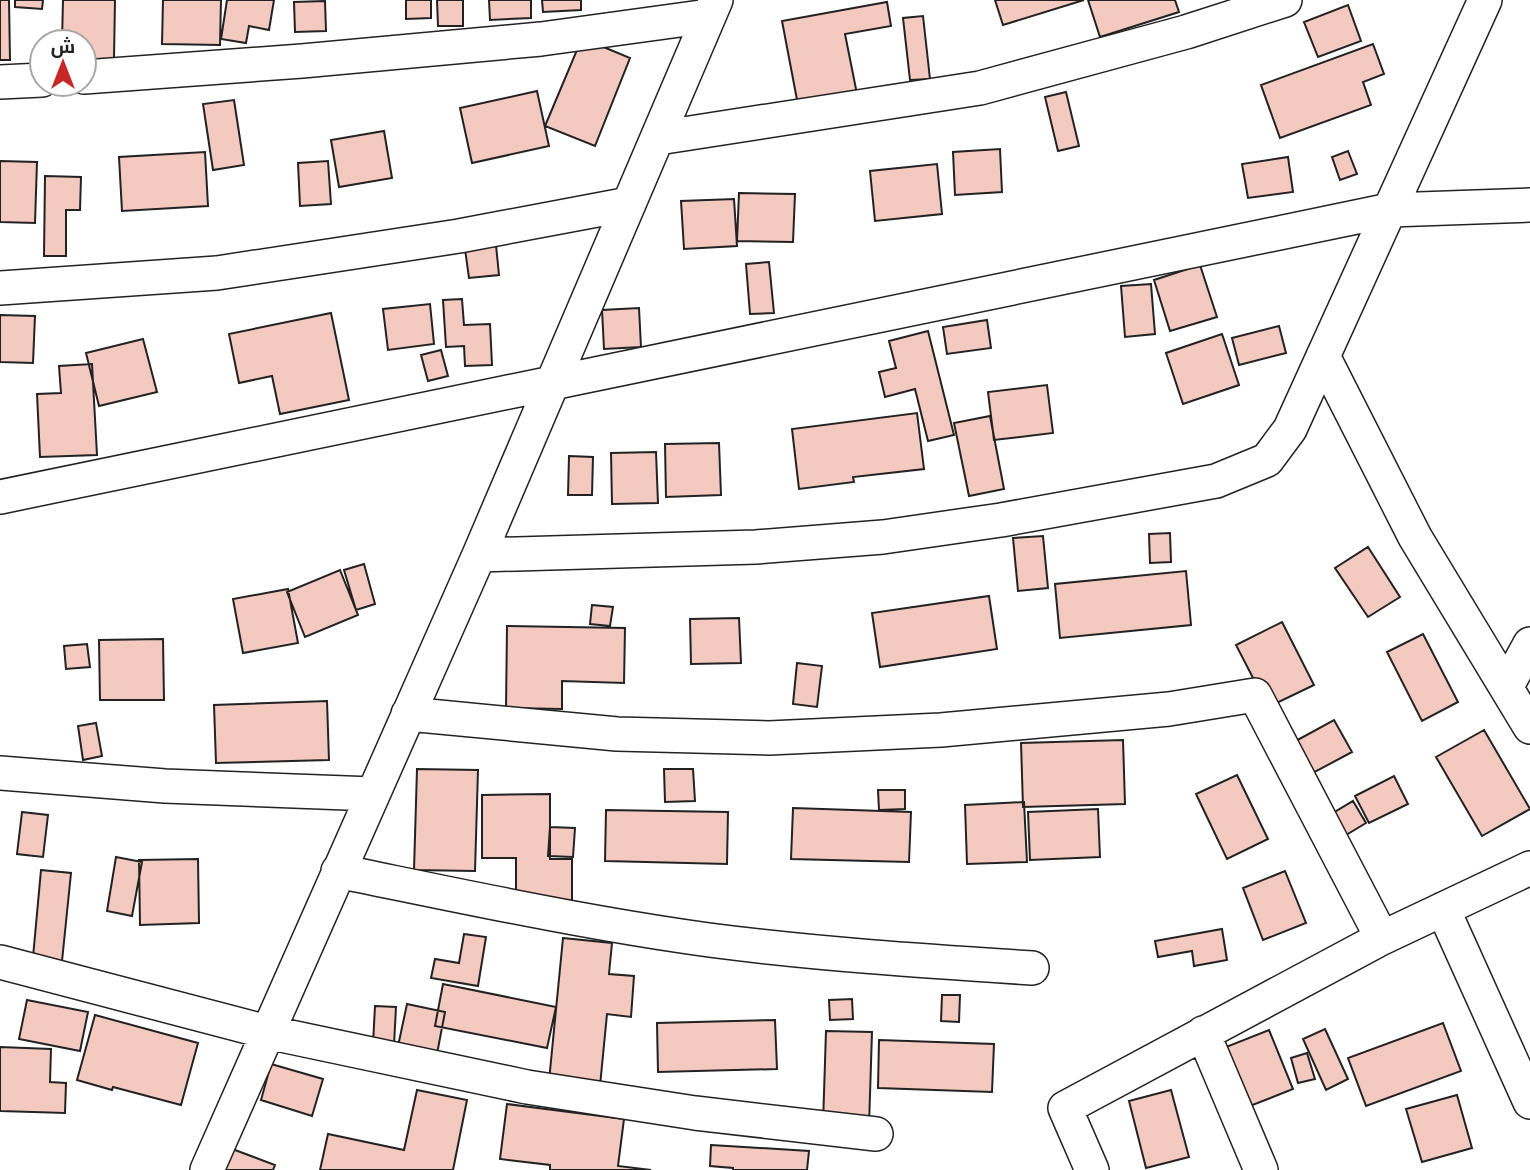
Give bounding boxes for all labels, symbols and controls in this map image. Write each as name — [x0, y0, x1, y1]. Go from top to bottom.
north arrow — [28, 28, 98, 98]
text: ش — [51, 33, 75, 59]

